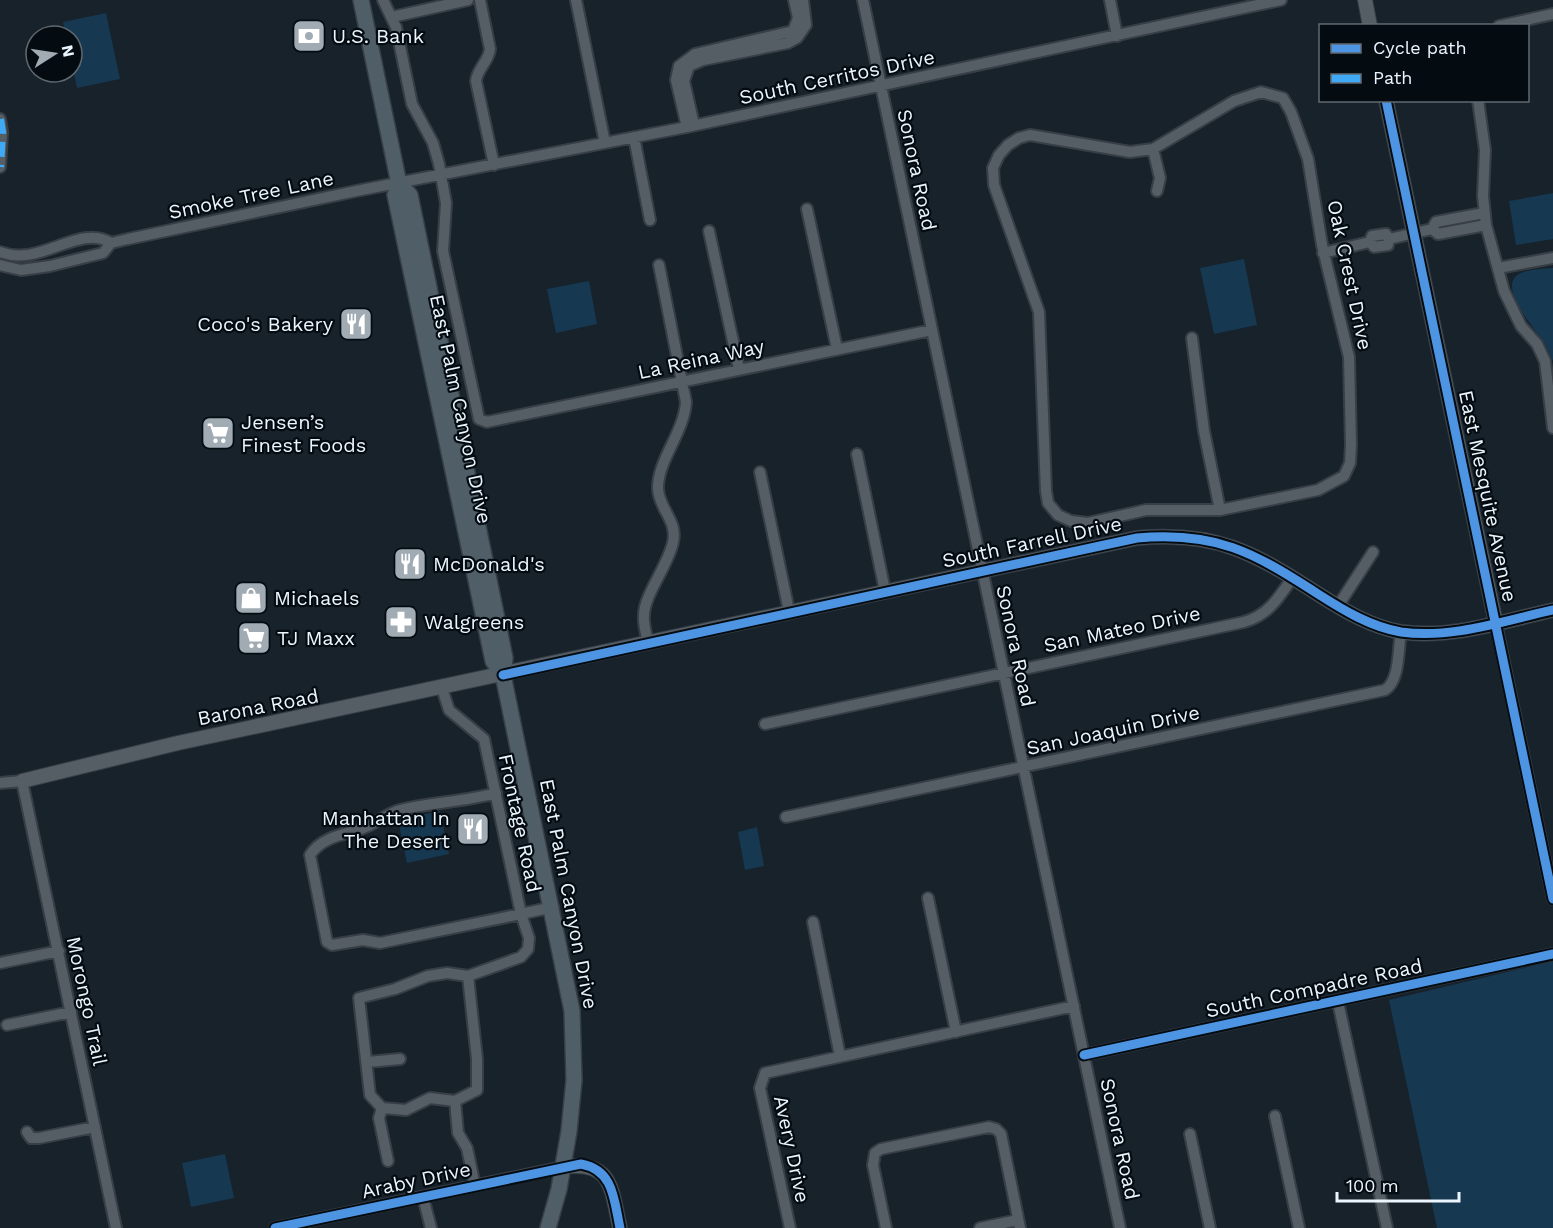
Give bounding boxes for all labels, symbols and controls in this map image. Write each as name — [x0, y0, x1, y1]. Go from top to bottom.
bank icon: U.S. Bank — [291, 18, 327, 54]
north arrow — [24, 24, 84, 84]
place label: U.S. Bank — [332, 24, 424, 48]
legend — [1319, 24, 1529, 102]
text: Cycle path — [1373, 37, 1467, 58]
text: N — [58, 43, 79, 59]
street label: South Cerritos Drive — [737, 45, 937, 109]
text: Path — [1373, 67, 1413, 88]
street label: Sonora Road — [892, 107, 942, 233]
street label: Smoke Tree Lane — [166, 166, 336, 224]
street label: Oak Crest Drive — [1322, 198, 1378, 352]
street label: East Palm Canyon Drive — [425, 292, 497, 526]
restaurant icon: Coco's Bakery — [338, 306, 374, 342]
place label: Coco's Bakery — [197, 312, 334, 336]
street label: La Reina Way — [636, 334, 767, 384]
street label: East Mesquite Avenue — [1454, 388, 1522, 604]
place label: Jensen’s Finest Foods — [241, 410, 366, 457]
supermarket icon: Jensen’s Finest Foods — [200, 415, 236, 451]
street label: South Farrell Drive — [940, 511, 1124, 573]
restaurant icon: McDonald's — [392, 546, 428, 582]
place label: McDonald's — [433, 552, 545, 576]
shop icon: Michaels — [233, 580, 269, 616]
street label: Sonora Road — [991, 583, 1041, 709]
place label: Michaels — [274, 586, 360, 610]
street label: San Mateo Drive — [1041, 601, 1203, 657]
pharmacy icon: Walgreens — [383, 604, 419, 640]
place label: Walgreens — [424, 610, 524, 634]
supermarket icon: TJ Maxx — [236, 620, 272, 656]
place label: TJ Maxx — [277, 626, 355, 650]
street label: Barona Road — [195, 683, 321, 731]
street label: San Joaquin Drive — [1024, 700, 1202, 760]
street label: Frontage Road — [494, 752, 546, 894]
street label: East Palm Canyon Drive — [535, 777, 603, 1011]
place label: Manhattan In The Desert — [322, 806, 451, 853]
restaurant icon: Manhattan In The Desert — [455, 811, 491, 847]
street label: Morongo Trail — [62, 934, 112, 1068]
street label: South Compadre Road — [1203, 953, 1425, 1023]
street label: Sonora Road — [1095, 1076, 1145, 1202]
street label: Avery Drive — [769, 1093, 815, 1205]
street label: Araby Drive — [359, 1157, 473, 1203]
scale bar — [1337, 1165, 1458, 1203]
text: 100 m — [1346, 1175, 1399, 1196]

